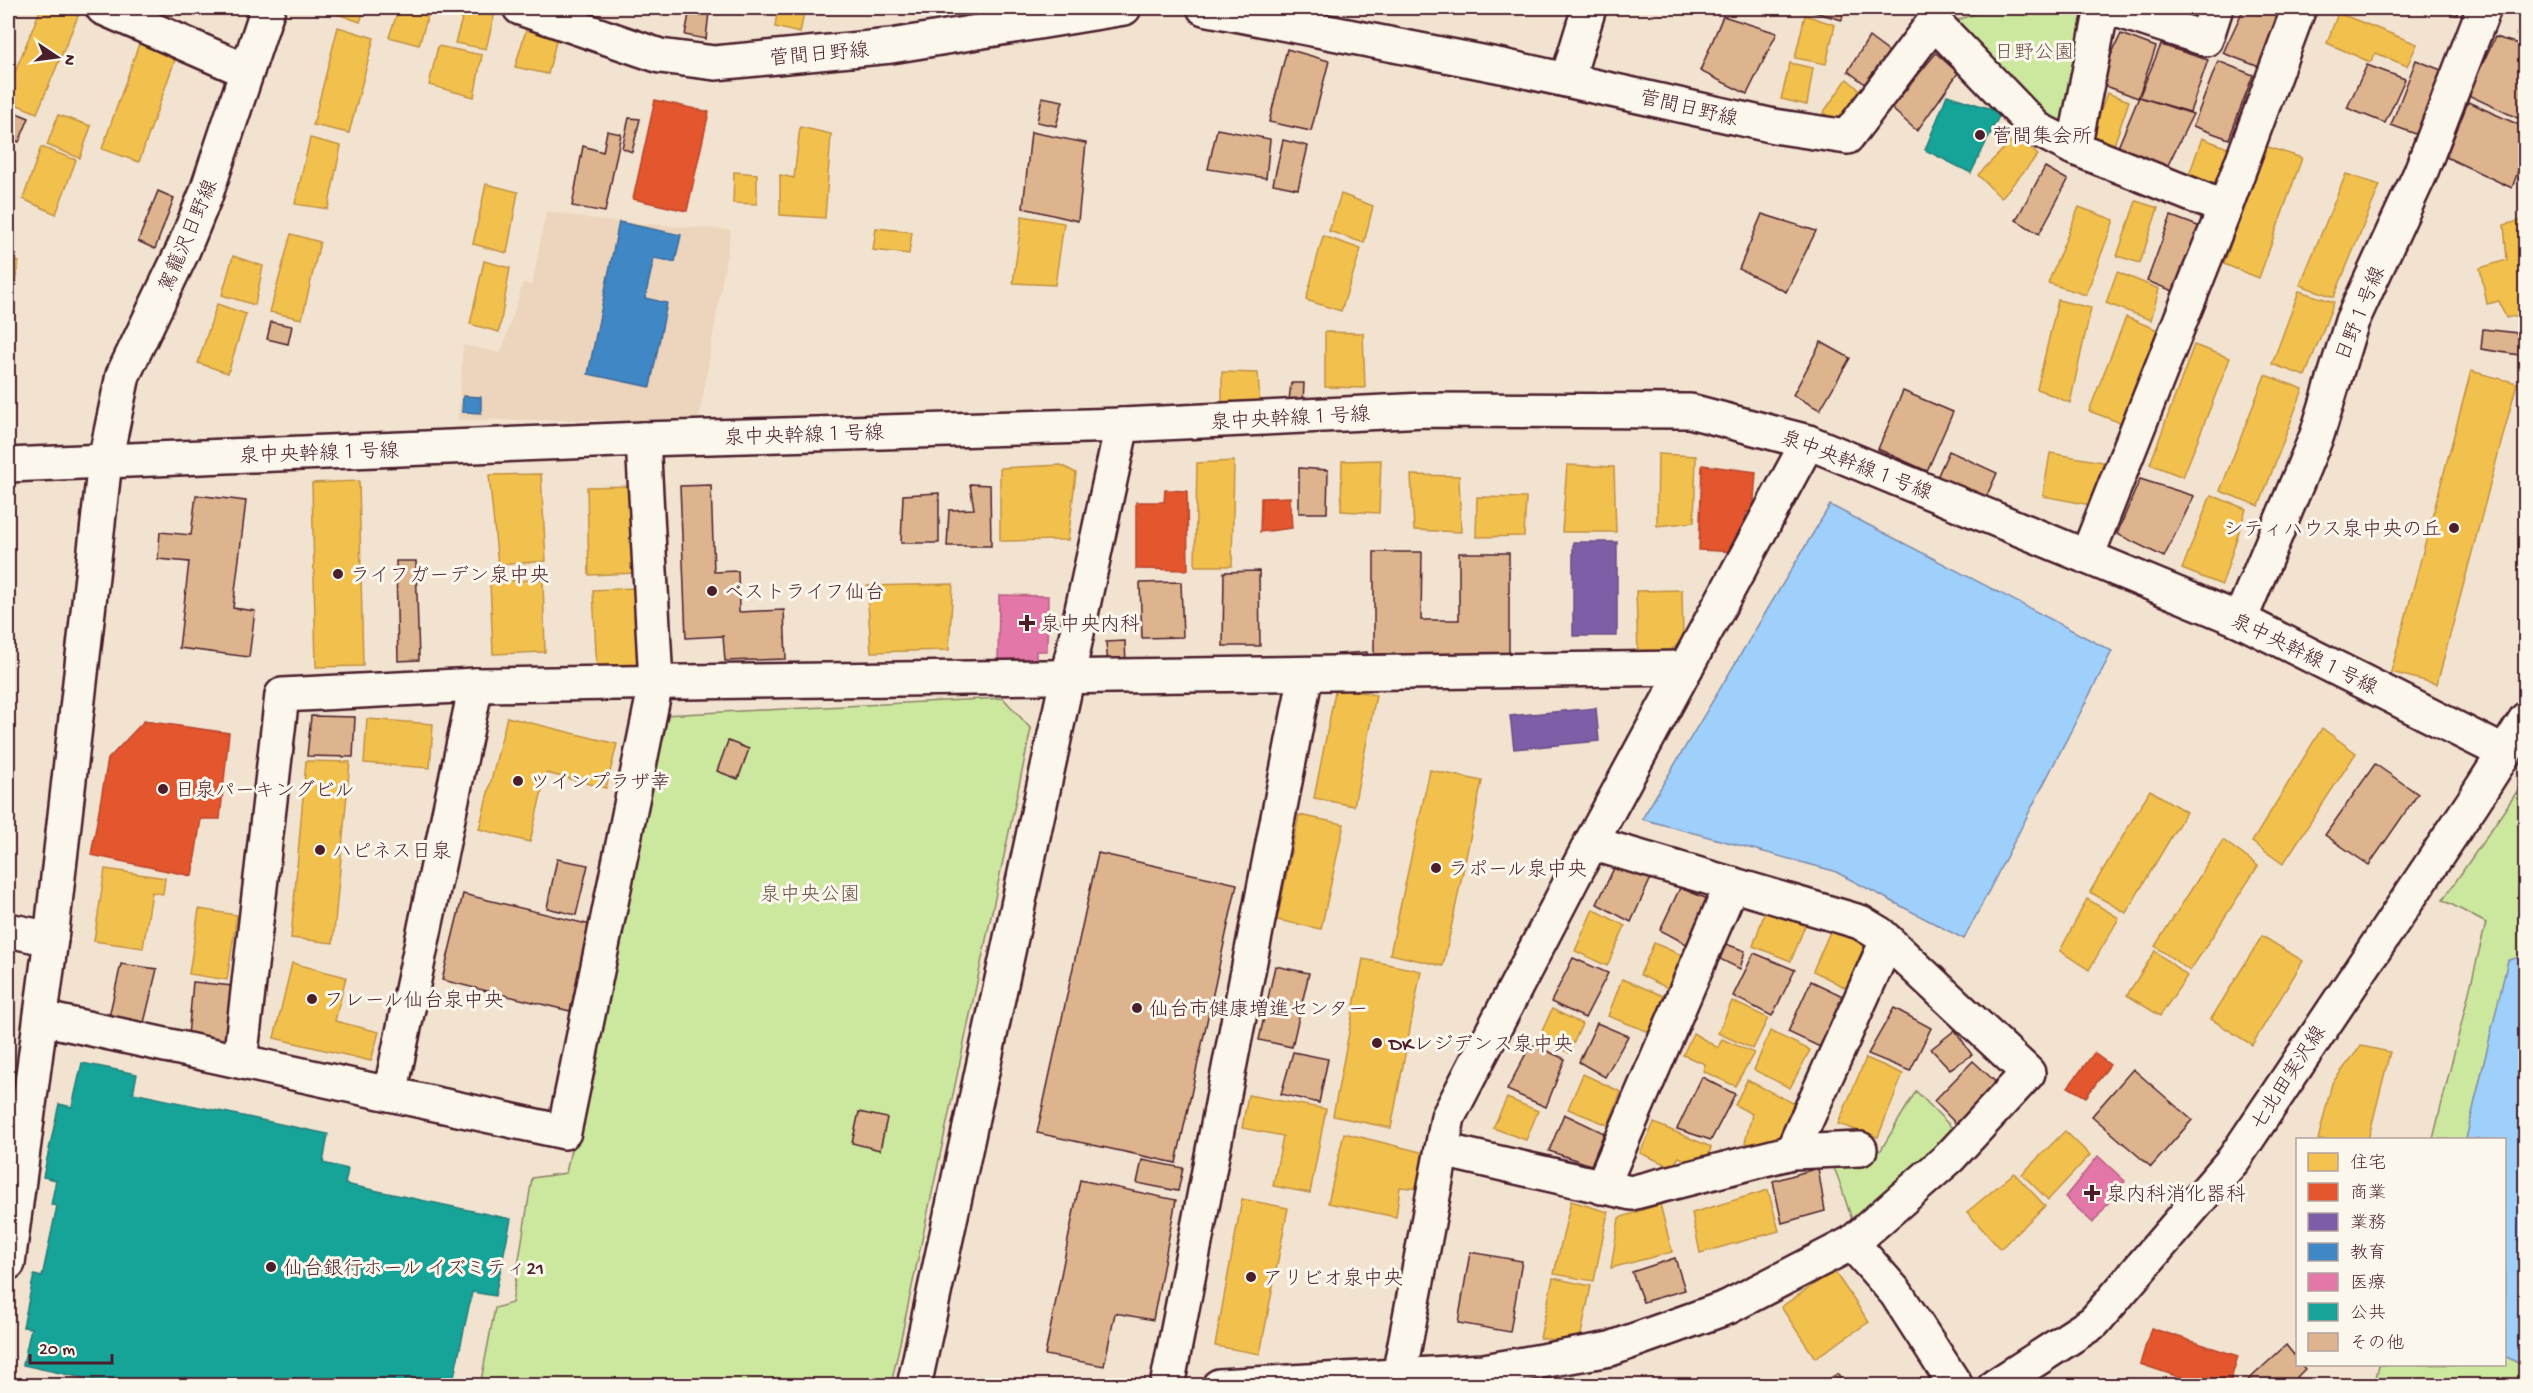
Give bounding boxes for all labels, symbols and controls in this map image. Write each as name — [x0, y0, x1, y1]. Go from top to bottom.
north arrow — [27, 27, 87, 87]
street label: 菅間日野線 — [768, 39, 870, 72]
park label: 日野公園 — [1994, 42, 2074, 66]
text: N — [58, 52, 79, 67]
street label: 菅間日野線 — [1637, 86, 1740, 133]
place label: 菅間集会所 — [1992, 125, 2092, 150]
marker: 菅間集会所 — [1973, 128, 1987, 142]
street label: 駕籠沢日野線 — [154, 176, 224, 296]
street label: 日野１号線 — [2332, 263, 2392, 365]
street label: 泉中央幹線１号線 — [1210, 403, 1371, 436]
street label: 泉中央幹線１号線 — [724, 421, 884, 452]
street label: 泉中央幹線１号線 — [1777, 426, 1935, 507]
street label: 泉中央幹線１号線 — [239, 439, 399, 470]
place label: シティハウス泉中央の丘 — [2223, 518, 2442, 543]
marker: シティハウス泉中央の丘 — [2447, 521, 2461, 535]
place label: ライフガーデン泉中央 — [350, 564, 549, 589]
marker: ライフガーデン泉中央 — [331, 567, 345, 581]
place label: ベストライフ仙台 — [724, 581, 885, 606]
marker: ベストライフ仙台 — [705, 584, 719, 598]
street label: 泉中央幹線１号線 — [2227, 609, 2381, 702]
place label: 泉中央内科 — [1040, 613, 1140, 638]
marker: 泉中央内科 — [1018, 614, 1036, 632]
place label: ツインプラザ幸 — [530, 771, 670, 796]
marker: ツインプラザ幸 — [511, 774, 525, 788]
place label: 日泉パーキングビル — [175, 779, 355, 804]
marker: 日泉パーキングビル — [156, 782, 170, 796]
place label: ハピネス日泉 — [332, 840, 452, 865]
marker: ハピネス日泉 — [313, 843, 327, 857]
place label: ラポール泉中央 — [1448, 858, 1587, 883]
marker: ラポール泉中央 — [1429, 861, 1443, 875]
park label: 泉中央公園 — [760, 883, 860, 908]
place label: フレール仙台泉中央 — [324, 989, 504, 1014]
marker: フレール仙台泉中央 — [305, 992, 319, 1006]
place label: 仙台市健康増進センター — [1149, 998, 1368, 1023]
marker: 仙台市健康増進センター — [1130, 1001, 1144, 1015]
street label: 七北田実沢線 — [2247, 1022, 2332, 1135]
place label: DKレジデンス泉中央 — [1387, 1033, 1573, 1058]
marker: DKレジデンス泉中央 — [1370, 1036, 1384, 1050]
legend — [2296, 1138, 2506, 1366]
text: 住宅 — [2350, 1153, 2386, 1175]
place label: 泉内科消化器科 — [2106, 1183, 2246, 1208]
text: 商業 — [2350, 1183, 2386, 1205]
marker: 泉内科消化器科 — [2083, 1184, 2101, 1202]
text: 業務 — [2350, 1213, 2386, 1235]
text: 教育 — [2350, 1243, 2386, 1265]
place label: 仙台銀行ホール イズミティ21 — [283, 1257, 544, 1282]
marker: 仙台銀行ホール イズミティ21 — [264, 1260, 278, 1274]
place label: アリビオ泉中央 — [1263, 1267, 1403, 1292]
marker: アリビオ泉中央 — [1244, 1270, 1258, 1284]
text: 医療 — [2350, 1273, 2386, 1295]
text: 公共 — [2350, 1303, 2386, 1325]
scale bar — [30, 1327, 112, 1365]
text: その他 — [2350, 1334, 2404, 1355]
text: 20 m — [39, 1340, 75, 1361]

